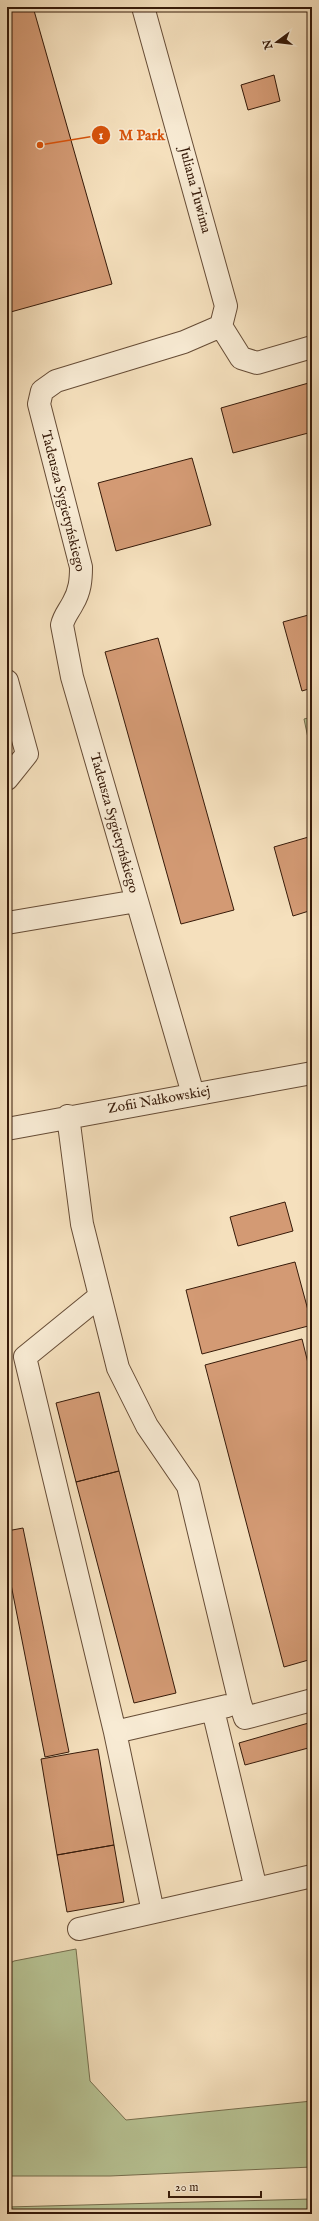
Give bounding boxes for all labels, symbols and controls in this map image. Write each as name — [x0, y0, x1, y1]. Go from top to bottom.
north arrow — [257, 22, 297, 62]
text: N — [260, 37, 277, 52]
callout: M Park — [91, 121, 173, 148]
text: M Park — [119, 126, 166, 145]
text: 1 — [99, 128, 104, 143]
street label: Juliana Tuwima — [174, 143, 215, 236]
street label: Tadeusza Sygietyńskiego — [37, 428, 89, 574]
street label: Tadeusza Sygietyńskiego — [85, 751, 143, 896]
street label: Zofii Nałkowskiej — [106, 1082, 212, 1118]
scale bar — [169, 2173, 261, 2199]
text: 20 m — [175, 2180, 198, 2195]

